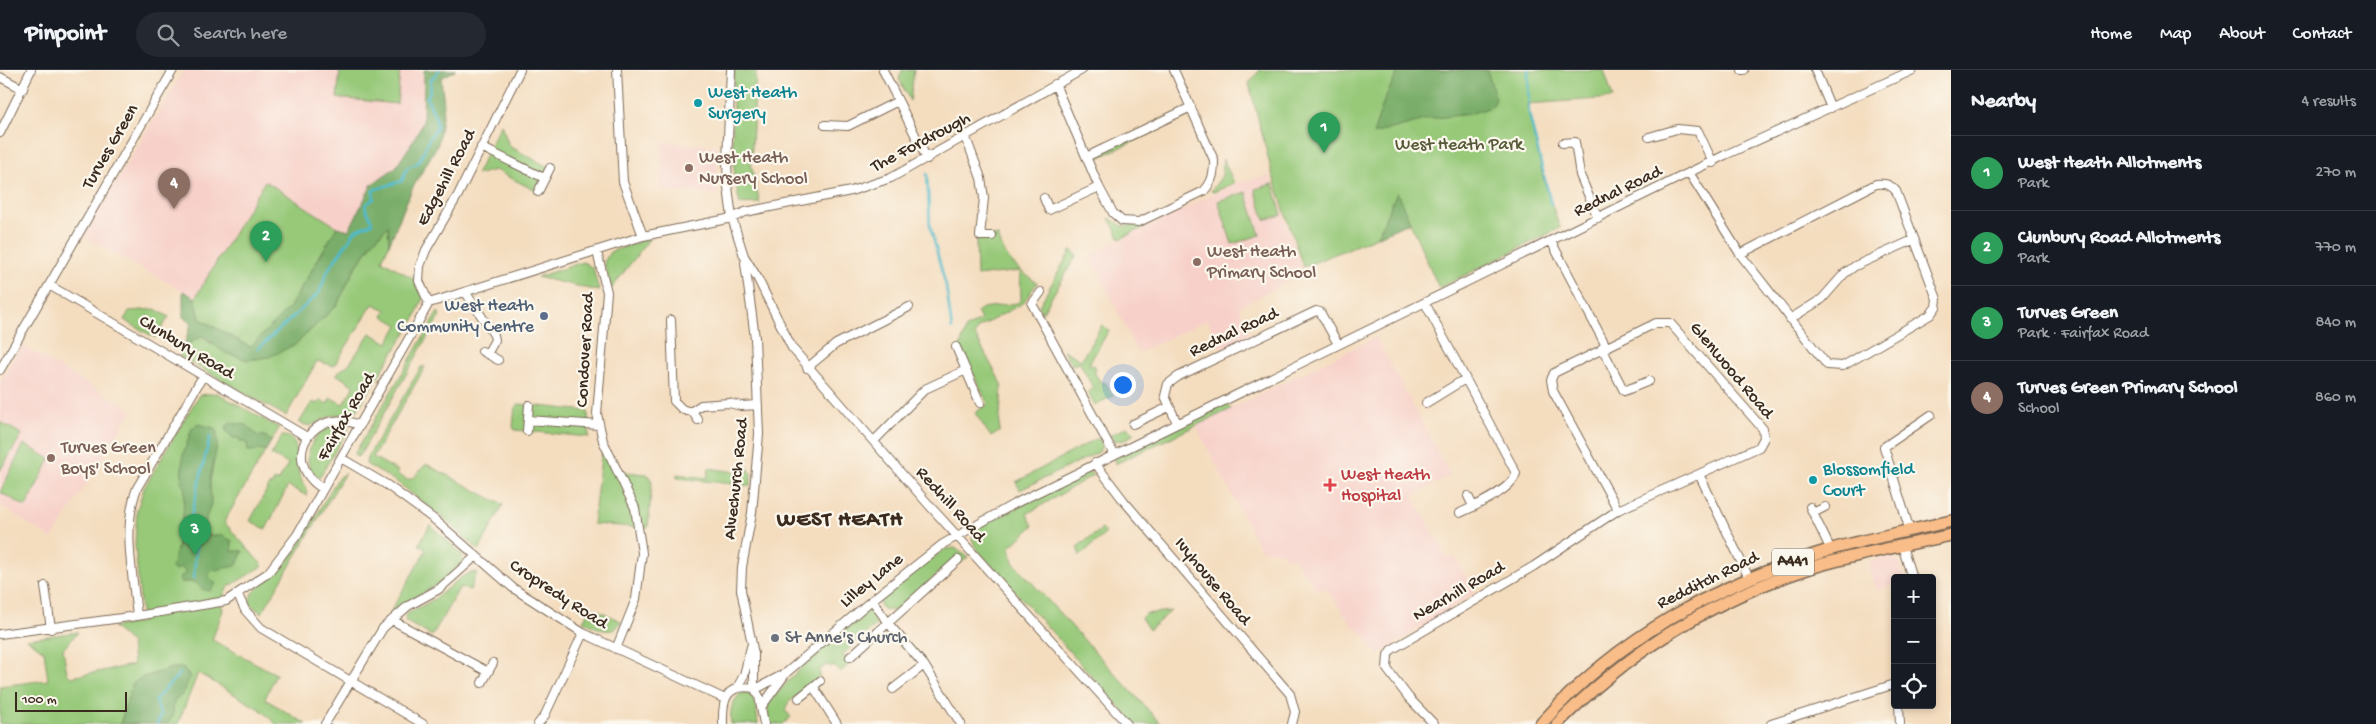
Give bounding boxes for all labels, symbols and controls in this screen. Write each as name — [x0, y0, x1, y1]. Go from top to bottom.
search box — [136, 12, 486, 57]
text: Pinpoint — [25, 20, 106, 49]
icon: search — [154, 21, 182, 49]
text: Search here — [194, 23, 287, 46]
text: Home — [2090, 24, 2132, 45]
text: Map — [2160, 24, 2191, 45]
text: About — [2219, 24, 2265, 45]
text: Contact — [2293, 24, 2351, 45]
place label: West Heath Surgery — [708, 83, 798, 125]
text: Nearby — [1971, 90, 2036, 115]
text: 4 results — [2301, 93, 2356, 112]
marker: West Heath Surgery — [692, 97, 704, 109]
street label: Turves Green — [78, 100, 144, 194]
street label: The Fordrough — [867, 108, 975, 178]
pin: 1 — [1308, 112, 1340, 153]
street label: Edgehill Road — [413, 125, 482, 230]
park label: West Heath Park — [1395, 135, 1525, 156]
place label: West Heath Nursery School — [699, 148, 808, 190]
text: West Heath Allotments — [2018, 152, 2201, 175]
street label: Rednal Road — [1571, 161, 1667, 222]
marker: West Heath Nursery School — [683, 162, 695, 174]
text: 1 — [1984, 164, 1990, 183]
text: 270 m — [2316, 164, 2356, 183]
pin: 4 — [158, 168, 190, 209]
text: Park — [2018, 175, 2049, 194]
pin: 2 — [250, 221, 282, 262]
text: Clunbury Road Allotments — [2018, 227, 2220, 250]
text: 2 — [1983, 239, 1991, 258]
text: 770 m — [2315, 239, 2356, 258]
place label: West Heath Primary School — [1206, 242, 1316, 284]
text: Park — [2018, 250, 2049, 269]
marker: West Heath Primary School — [1191, 256, 1203, 268]
street label: Condover Road — [573, 291, 600, 408]
place label: West Heath Community Centre — [397, 296, 535, 338]
text: Turves Green — [2018, 302, 2118, 325]
street label: Rednal Road — [1186, 303, 1283, 363]
marker: West Heath Community Centre — [538, 310, 550, 322]
street label: Clunbury Road — [135, 311, 239, 385]
text: 3 — [1983, 314, 1991, 333]
text: 840 m — [2315, 314, 2356, 333]
street label: Glenwood Road — [1684, 318, 1779, 425]
text: Park · Fairfax Road — [2018, 325, 2148, 344]
street label: Fairfax Road — [313, 368, 381, 466]
your location — [1110, 372, 1136, 398]
text: Turves Green Primary School — [2018, 377, 2238, 400]
text: 4 — [1983, 389, 1991, 408]
text: 860 m — [2315, 389, 2356, 408]
text: School — [2018, 400, 2060, 419]
street label: Alvechurch Road — [720, 416, 754, 541]
place label: Turves Green Boys' School — [60, 438, 156, 480]
marker: Turves Green Boys' School — [45, 452, 57, 464]
place label: Blossomfield Court — [1822, 460, 1916, 502]
street label: Redhill Road — [911, 463, 990, 548]
place label: West Heath Hospital — [1341, 465, 1431, 507]
marker: Blossomfield Court — [1807, 474, 1819, 486]
marker: West Heath Hospital — [1323, 478, 1337, 492]
district label: WEST HEATH — [776, 508, 904, 534]
pin: 3 — [179, 514, 211, 555]
street label: Ivyhouse Road — [1169, 534, 1256, 631]
street label: Redditch Road — [1654, 547, 1764, 615]
road number: A441 — [1772, 548, 1814, 576]
street label: Lilley Lane — [836, 549, 908, 613]
street label: Cropredy Road — [505, 555, 612, 635]
street label: Nearhill Road — [1409, 557, 1510, 627]
map controls — [1891, 574, 1936, 709]
button: + — [1891, 574, 1936, 619]
button: − — [1891, 619, 1936, 664]
place label: St Anne's Church — [785, 628, 908, 649]
marker: St Anne's Church — [769, 632, 781, 644]
button: locate — [1891, 664, 1936, 709]
scale bar — [15, 689, 128, 712]
text: 100 m — [22, 692, 57, 709]

